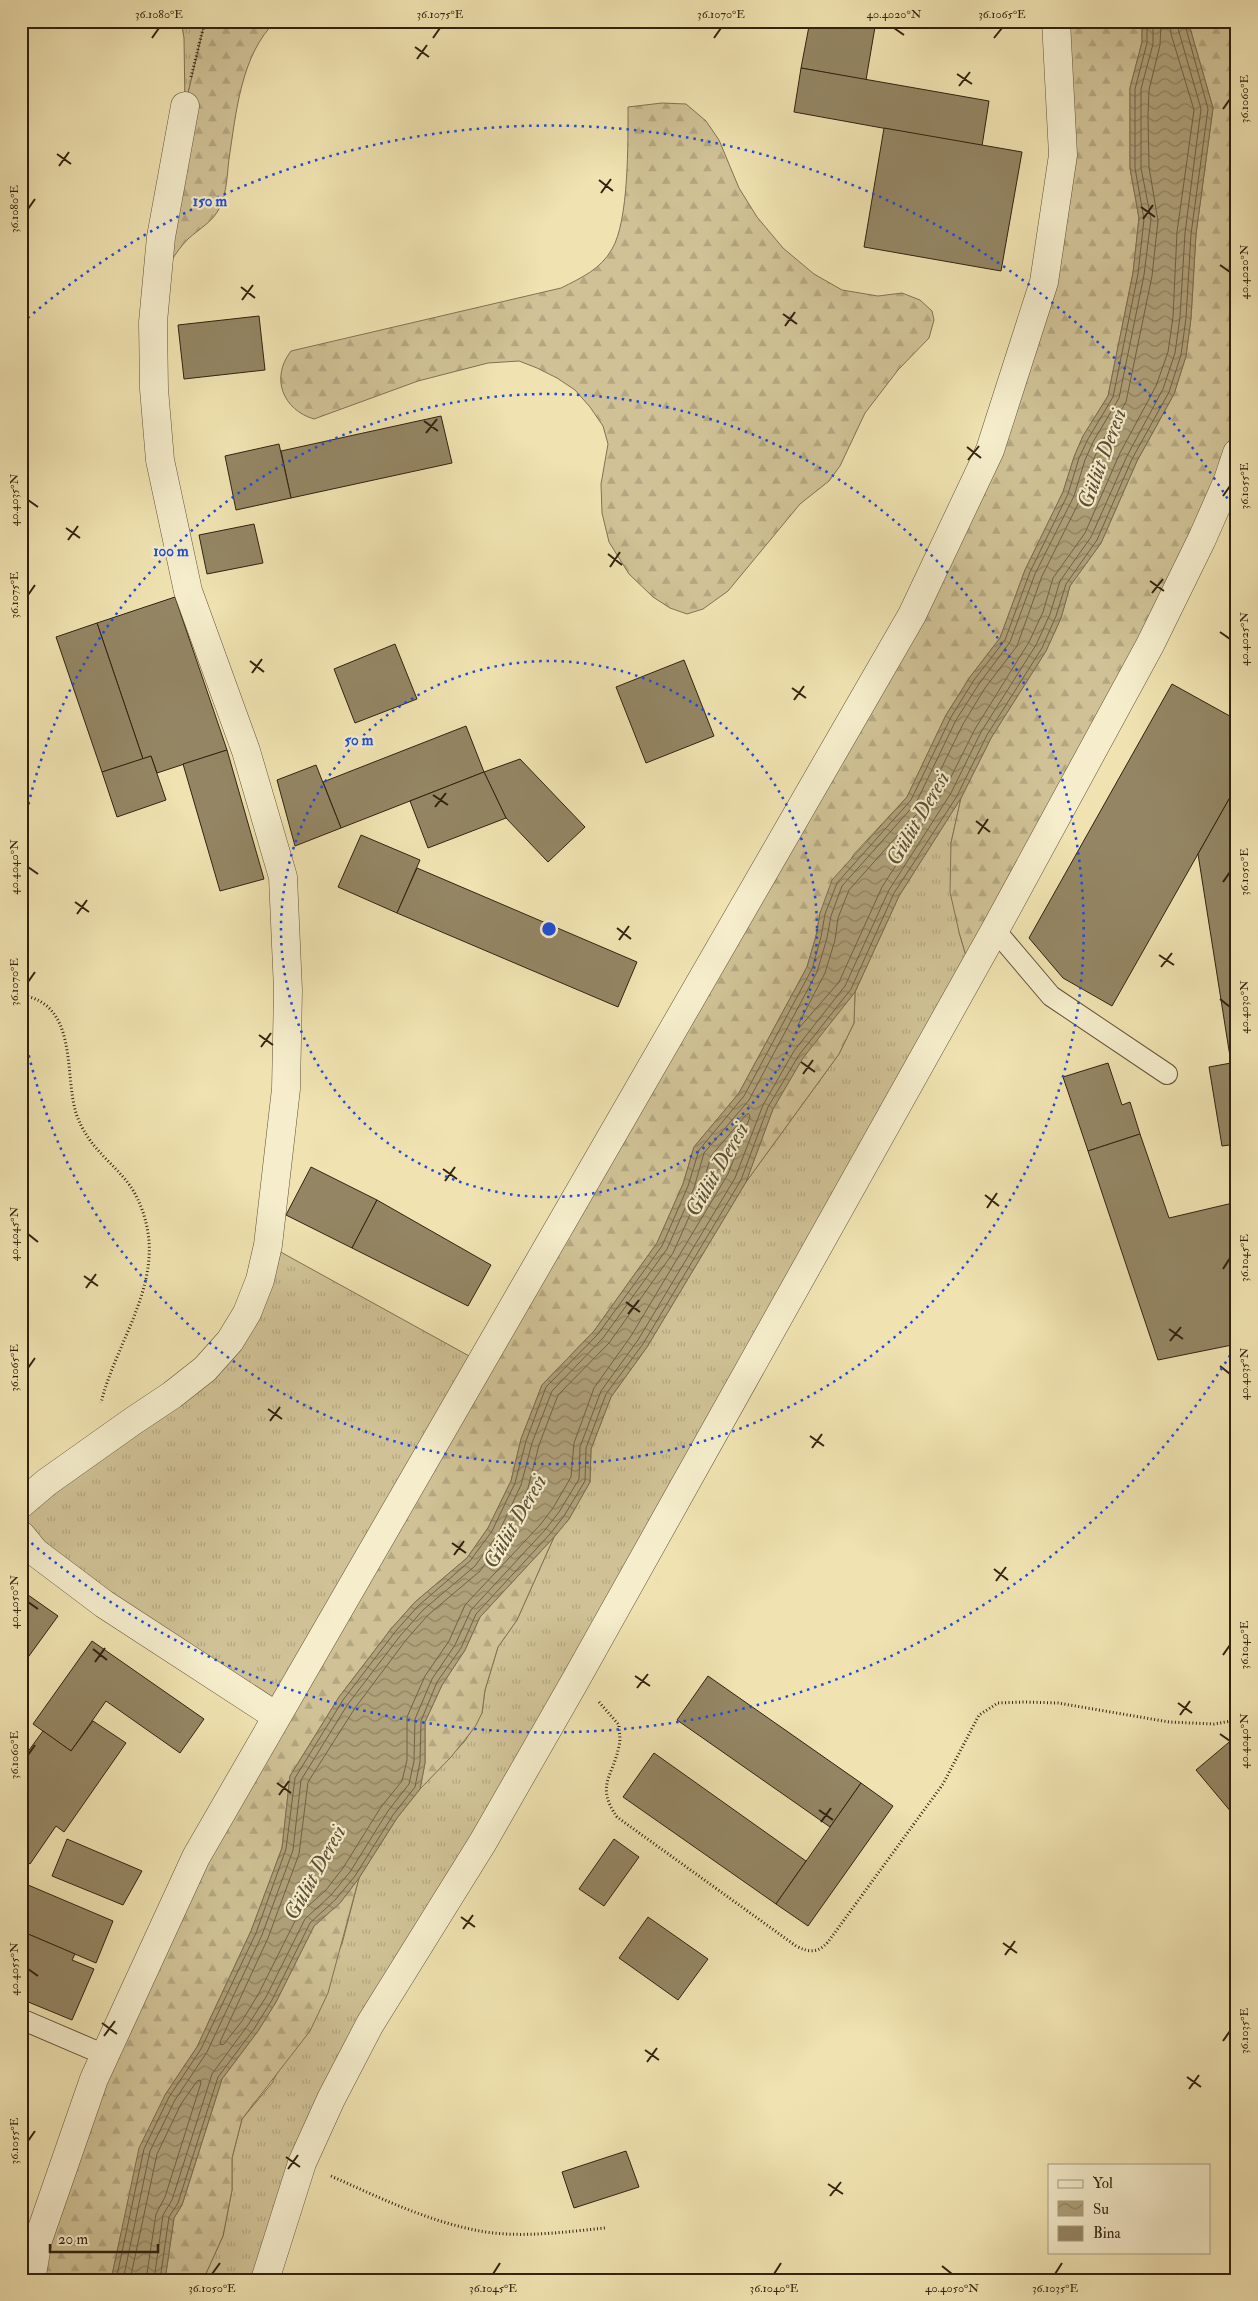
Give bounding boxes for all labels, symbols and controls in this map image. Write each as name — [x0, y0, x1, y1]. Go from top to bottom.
text: 36.1080°E — [135, 7, 183, 22]
text: 36.1075°E — [416, 7, 464, 22]
text: 36.1070°E — [697, 7, 745, 22]
text: 40.4020°N — [867, 7, 922, 22]
text: 36.1065°E — [978, 7, 1026, 22]
text: 36.1060°E — [1237, 74, 1252, 123]
text: 36.1080°E — [7, 185, 22, 233]
text: 150 m — [193, 192, 227, 211]
text: 40.4020°N — [1237, 244, 1252, 299]
water label: Gülüt Deresi — [1071, 405, 1133, 512]
text: 36.1055°E — [1237, 462, 1252, 509]
text: 40.4035°N — [7, 473, 22, 526]
text: 100 m — [153, 542, 189, 561]
text: 36.1075°E — [7, 571, 22, 619]
text: 40.4025°N — [1237, 612, 1252, 666]
text: 50 m — [345, 731, 374, 750]
water label: Gülüt Deresi — [880, 766, 956, 871]
text: 40.4040°N — [7, 839, 22, 895]
text: 36.1050°E — [1237, 848, 1252, 896]
centre of rings — [540, 920, 558, 938]
text: 36.1070°E — [7, 958, 22, 1006]
text: 40.4030°N — [1237, 980, 1252, 1034]
water label: Gülüt Deresi — [679, 1117, 755, 1222]
text: 40.4045°N — [7, 1207, 22, 1261]
text: 36.1045°E — [1237, 1234, 1252, 1282]
text: 36.1065°E — [7, 1344, 22, 1392]
text: 40.4035°N — [1237, 1347, 1252, 1400]
water label: Gülüt Deresi — [477, 1469, 553, 1574]
text: 40.4050°N — [7, 1575, 22, 1629]
text: 36.1040°E — [1237, 1620, 1252, 1669]
text: 40.4040°N — [1237, 1713, 1252, 1769]
text: 36.1060°E — [7, 1730, 22, 1779]
water label: Gülüt Deresi — [277, 1820, 352, 1925]
text: 40.4055°N — [7, 1942, 22, 1996]
text: 36.1035°E — [1237, 2008, 1252, 2054]
text: 36.1055°E — [7, 2117, 22, 2164]
legend — [1048, 2164, 1210, 2254]
text: Yol — [1093, 2174, 1113, 2193]
text: Su — [1093, 2200, 1109, 2219]
scale bar — [50, 2221, 158, 2253]
text: Bina — [1093, 2224, 1121, 2243]
text: 20 m — [58, 2230, 88, 2249]
text: 36.1050°E — [188, 2281, 236, 2296]
text: 36.1045°E — [469, 2281, 517, 2296]
text: 36.1040°E — [750, 2281, 799, 2296]
text: 40.4050°N — [925, 2281, 979, 2296]
text: 36.1035°E — [1032, 2281, 1078, 2296]

